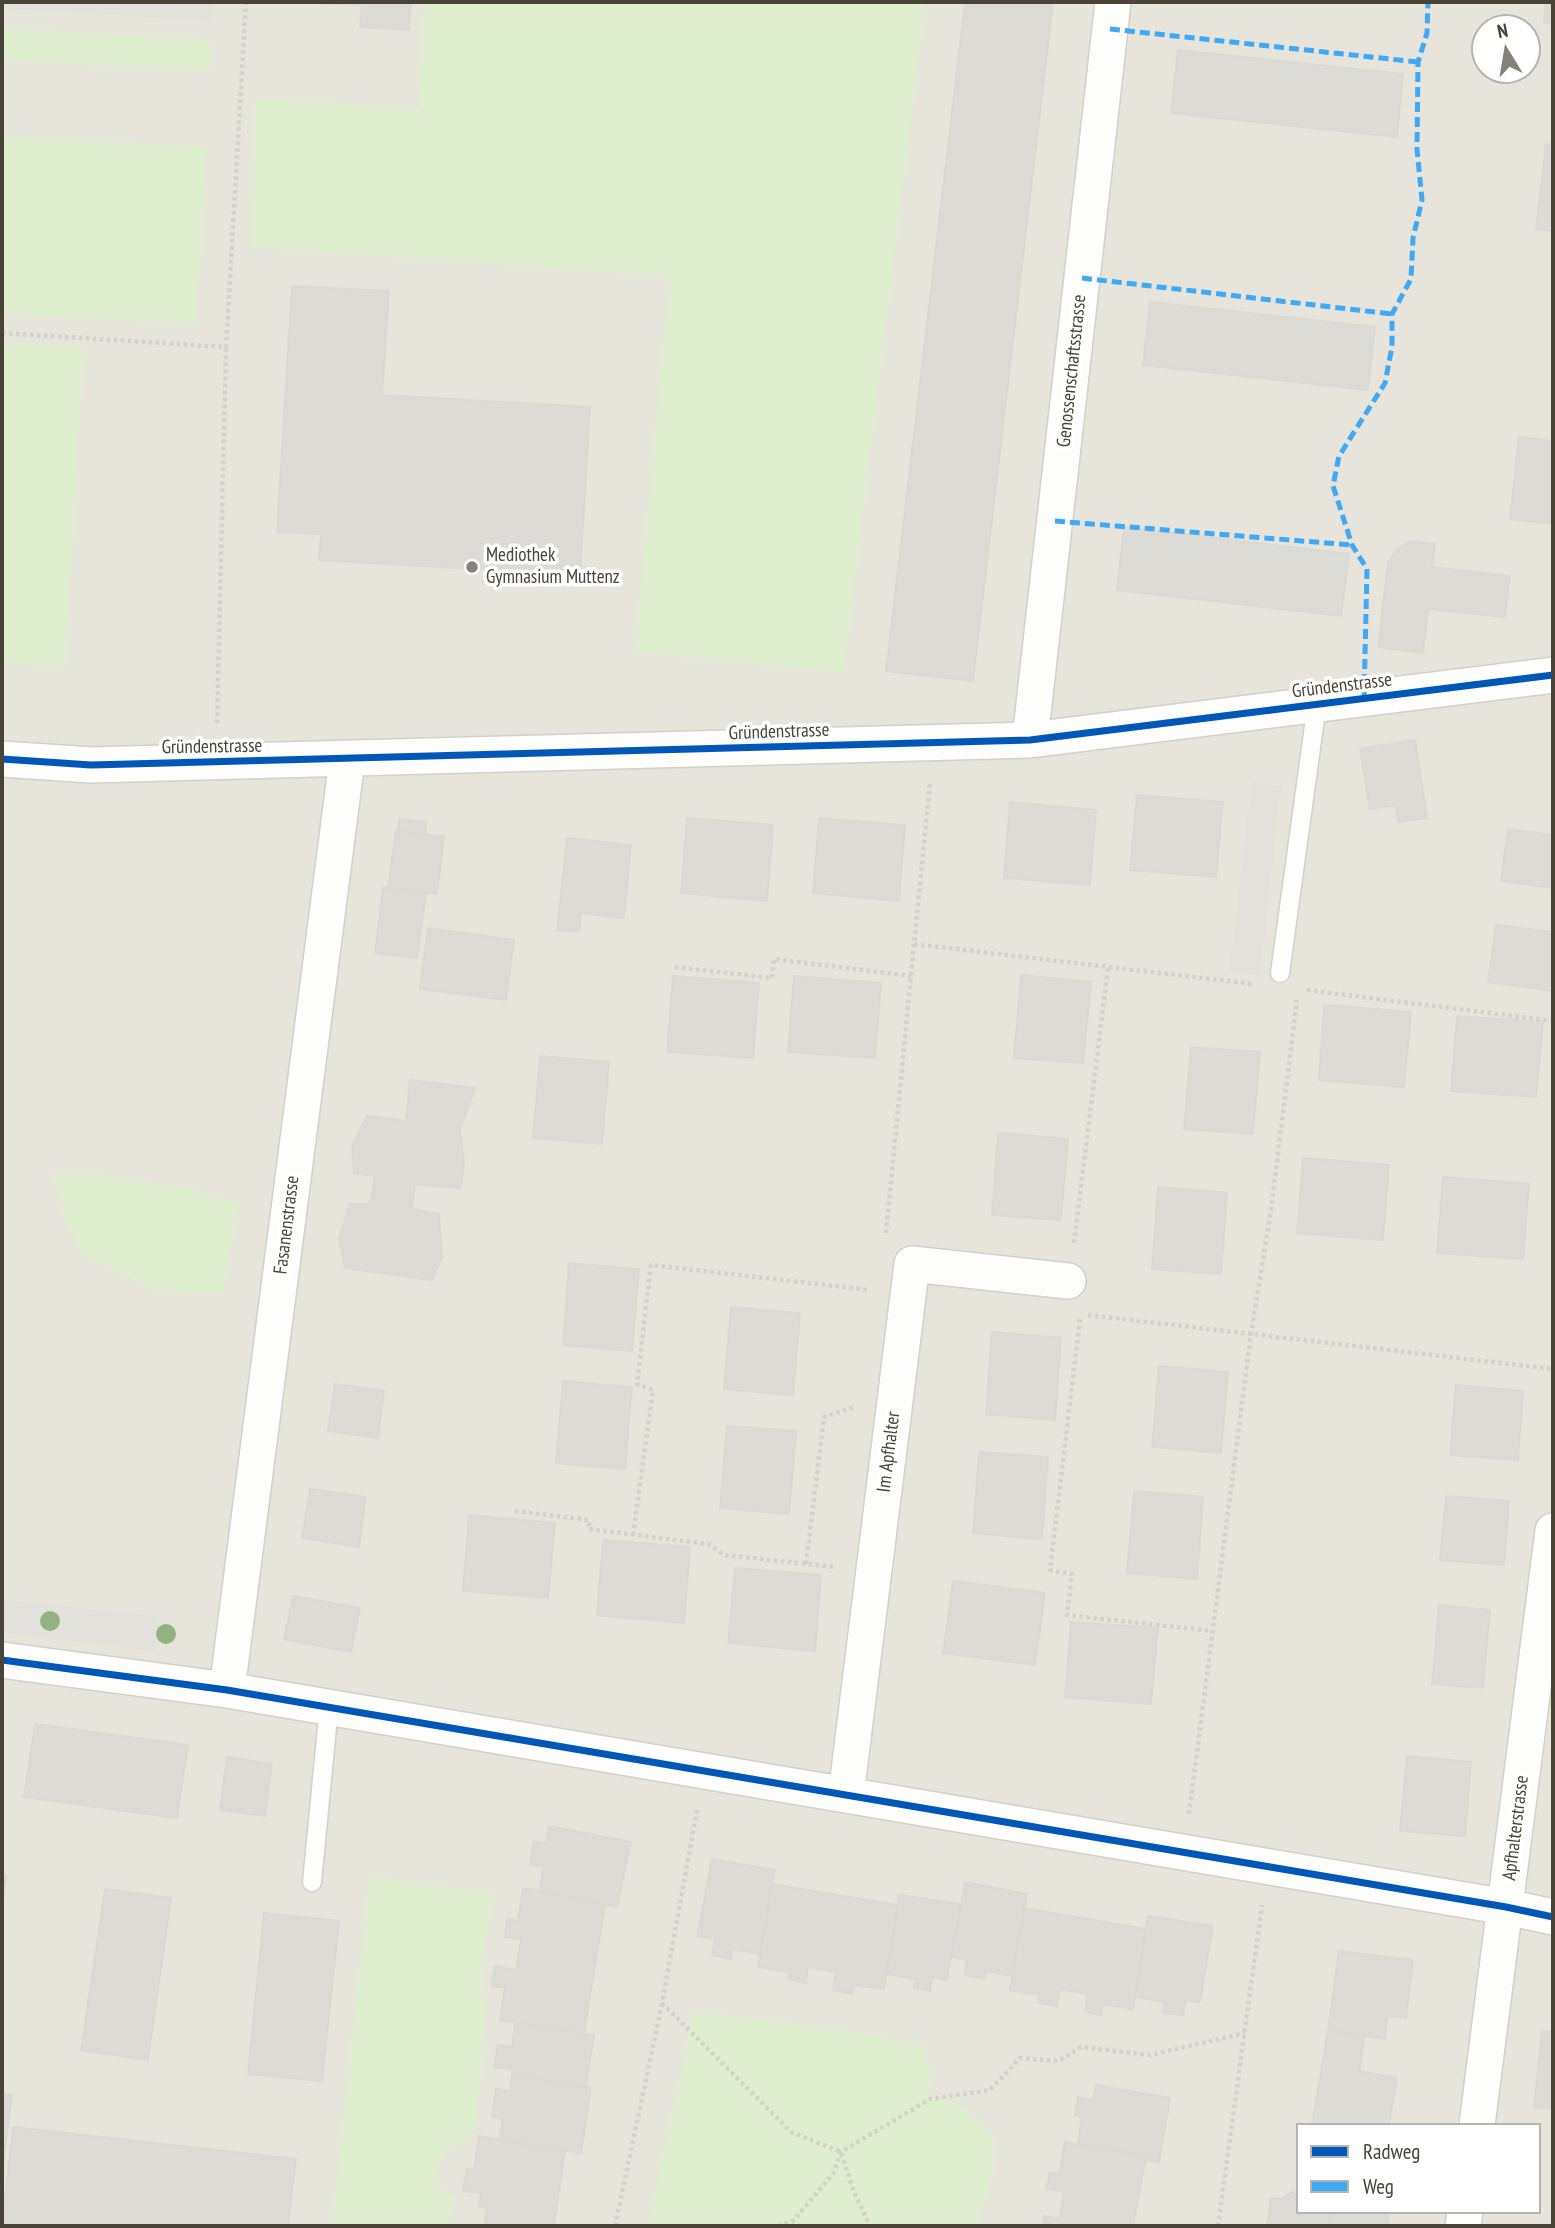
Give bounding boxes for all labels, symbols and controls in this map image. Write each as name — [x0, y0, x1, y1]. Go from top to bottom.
north arrow — [1471, 14, 1541, 84]
text: N — [1495, 18, 1510, 43]
street label: Genossenschaftsstrasse — [1053, 294, 1091, 448]
place label: Mediothek Gymnasium Muttenz — [486, 545, 620, 589]
marker: Mediothek Gymnasium Muttenz — [464, 559, 480, 575]
street label: Gründenstrasse — [1291, 669, 1393, 703]
street label: Gründenstrasse — [728, 719, 830, 745]
street label: Gründenstrasse — [161, 735, 263, 759]
street label: Fasanenstrasse — [270, 1174, 304, 1276]
street label: Im Apfhalter — [873, 1410, 905, 1494]
street label: Apfhalterstrasse — [1498, 1774, 1534, 1882]
legend — [1296, 2123, 1541, 2214]
text: Radweg — [1363, 2138, 1420, 2165]
text: Weg — [1363, 2173, 1394, 2200]

